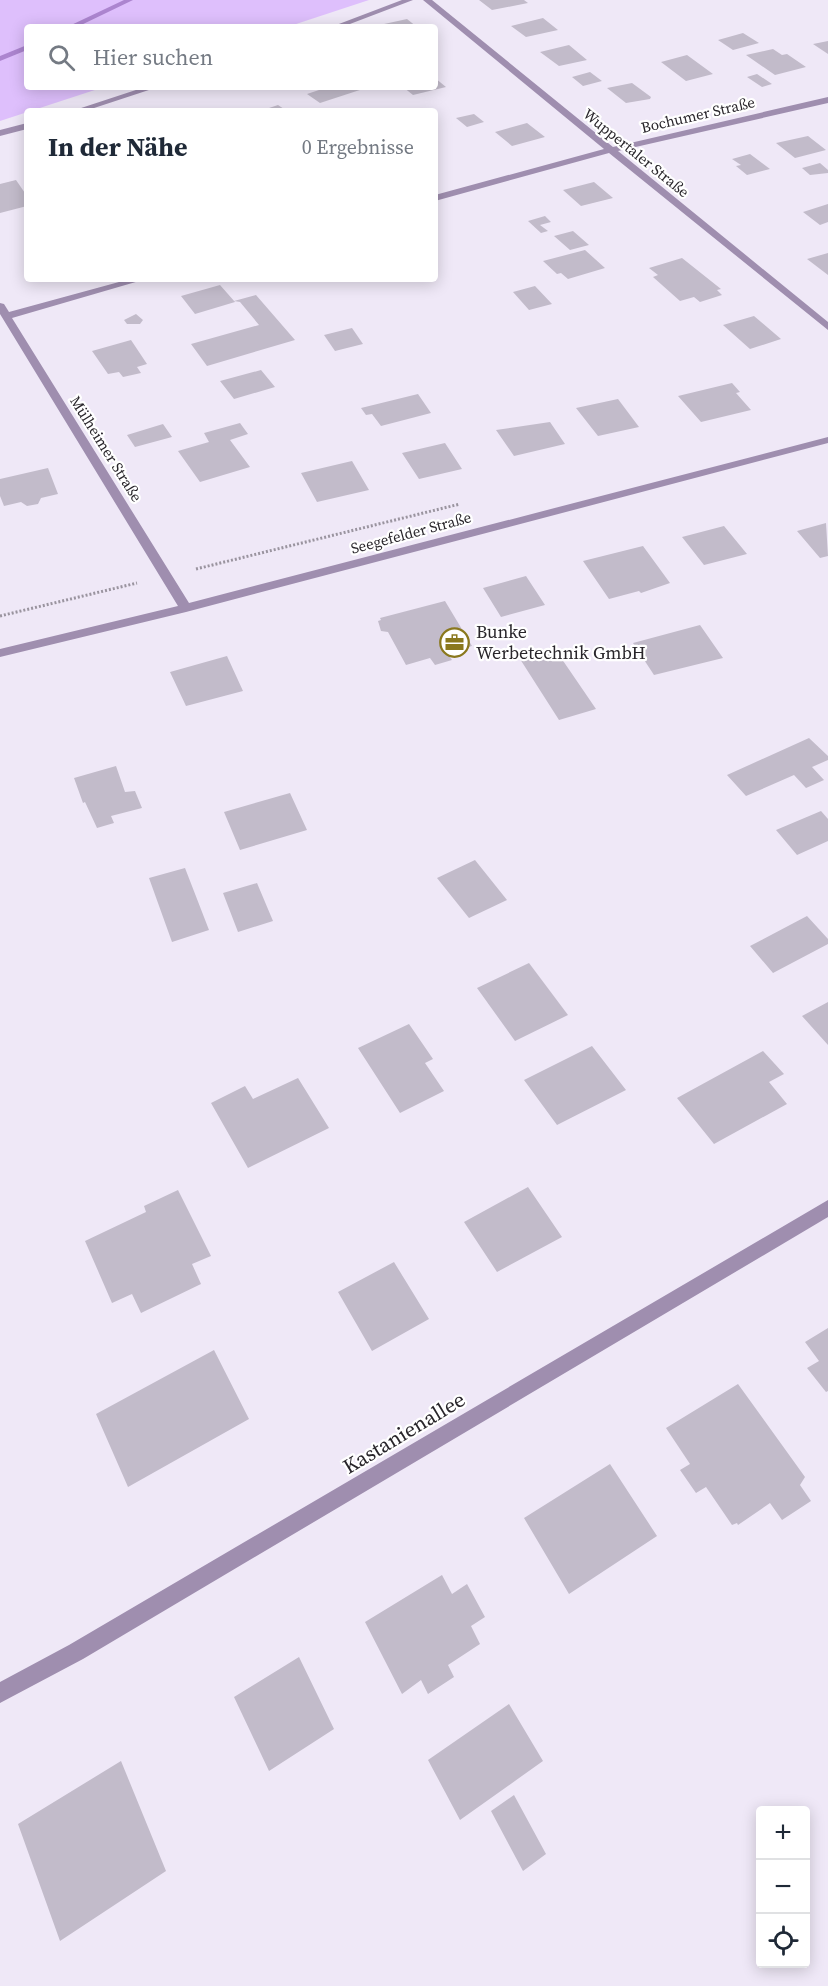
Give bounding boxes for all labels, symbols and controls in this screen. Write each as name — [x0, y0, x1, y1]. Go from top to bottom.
search box — [24, 24, 438, 90]
icon: search — [45, 41, 78, 74]
text: Hier suchen — [93, 42, 213, 72]
street label: Bochumer Straße — [639, 91, 757, 138]
street label: Wuppertaler Straße — [579, 103, 694, 202]
text: In der Nähe — [48, 129, 188, 165]
text: 0 Ergebnisse — [302, 133, 414, 161]
street label: Mülheimer Straße — [65, 392, 148, 506]
street label: Seegefelder Straße — [348, 506, 474, 559]
place label: Bunke Werbetechnik GmbH — [476, 619, 646, 665]
office icon: Bunke Werbetechnik GmbH — [439, 626, 471, 658]
street label: Kastanienallee — [337, 1385, 470, 1481]
map controls — [756, 1806, 810, 1968]
button: + — [756, 1806, 810, 1860]
button: − — [756, 1860, 810, 1914]
button: locate — [756, 1914, 810, 1968]

